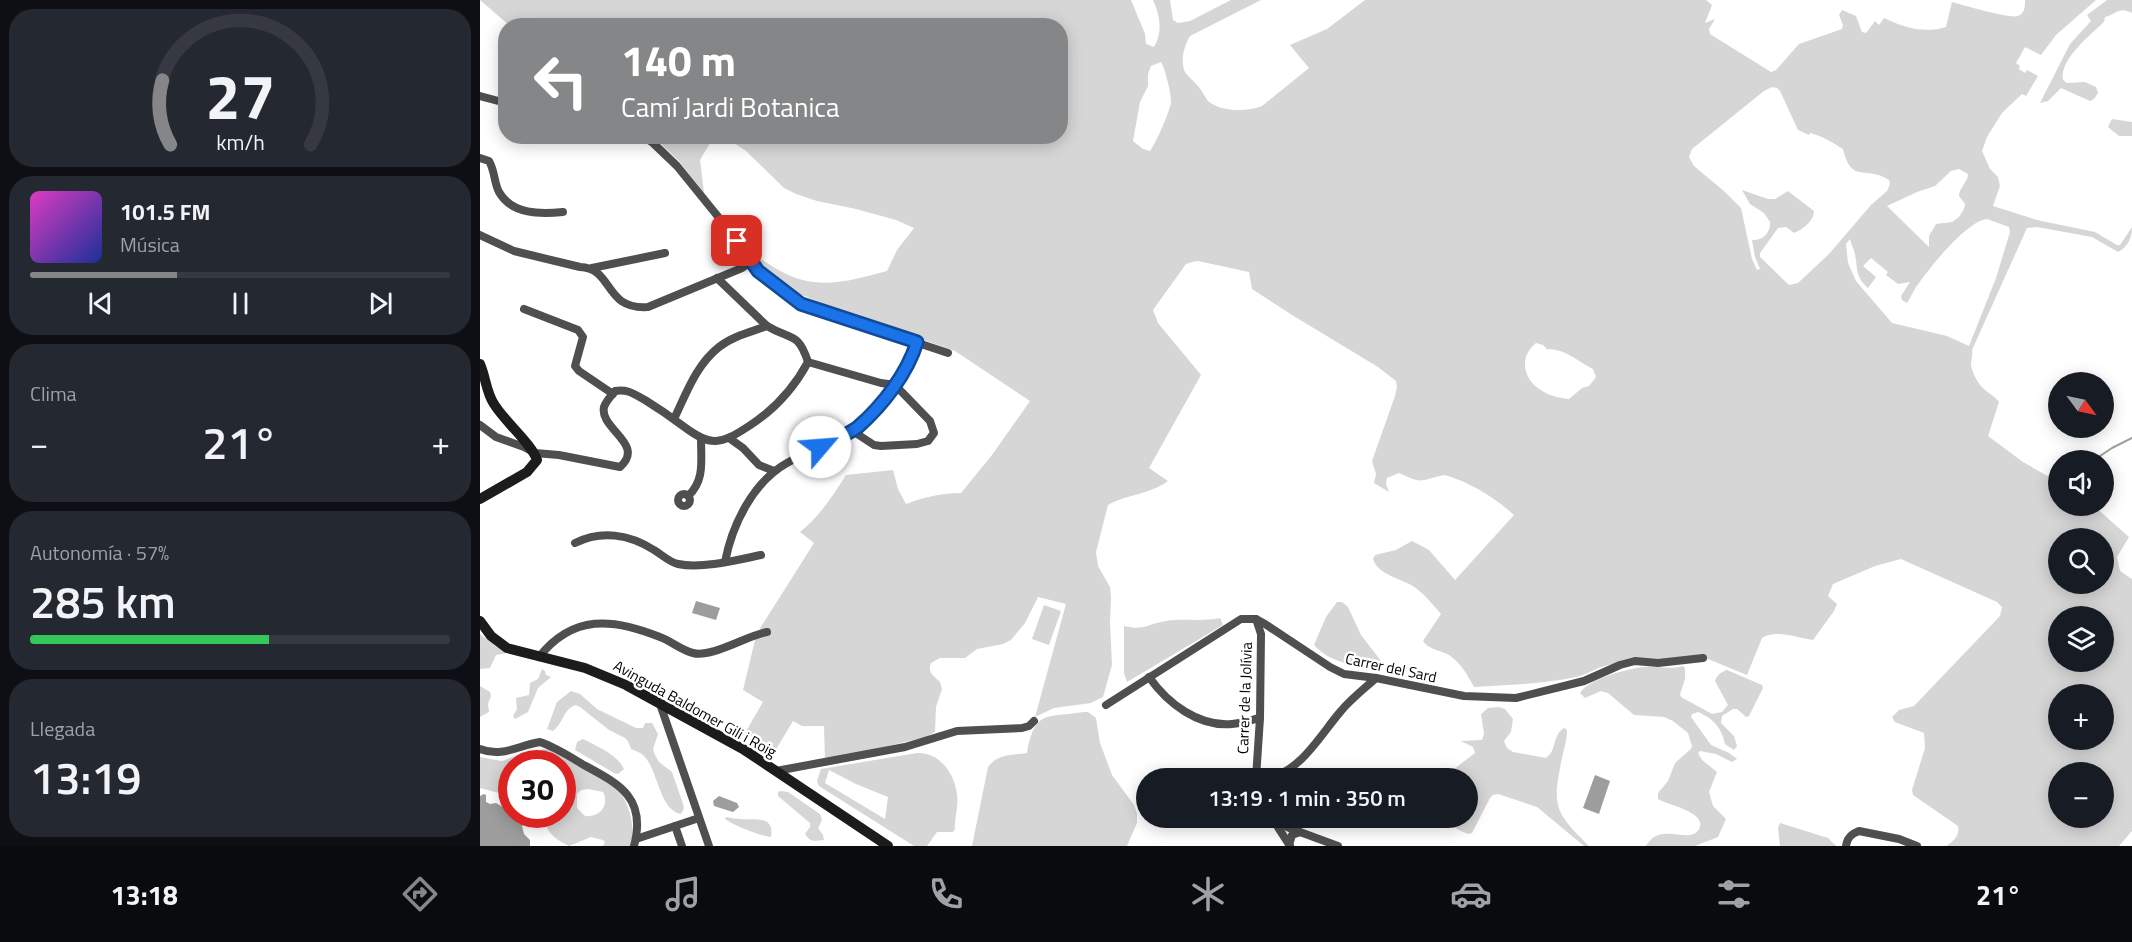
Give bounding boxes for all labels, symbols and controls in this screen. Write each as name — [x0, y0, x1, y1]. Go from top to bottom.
text: 140 m — [621, 28, 736, 92]
icon: left — [522, 42, 600, 120]
text: 27 — [205, 48, 275, 143]
text: Camí Jardi Botanica — [621, 86, 840, 127]
text: km/h — [216, 127, 264, 159]
text: 101.5 FM — [120, 195, 210, 229]
pin — [711, 215, 762, 266]
icon: arrive — [720, 224, 753, 257]
text: Música — [120, 229, 180, 260]
icon: previous — [84, 287, 117, 320]
icon: pause — [224, 287, 257, 320]
icon: next — [364, 287, 397, 320]
north arrow — [2048, 372, 2114, 438]
map controls — [2048, 372, 2114, 828]
text: Clima — [30, 378, 77, 409]
text: 21° — [202, 408, 278, 476]
position arrow — [788, 415, 852, 479]
text: − — [30, 418, 48, 468]
text: + — [432, 418, 450, 468]
button: sound — [2048, 450, 2114, 516]
button: search — [2048, 528, 2114, 594]
text: Autonomía · 57% — [30, 537, 169, 568]
text: 285 km — [30, 567, 176, 635]
button: layers — [2048, 606, 2114, 672]
street label: Carrer de la Jolívia — [1231, 641, 1258, 754]
street label: Carrer del Sard — [1343, 647, 1439, 688]
street label: Avinguda Baldomer Gili i Roig — [609, 654, 781, 763]
button: + — [2048, 684, 2114, 750]
text: Llegada — [30, 713, 95, 744]
text: 13:19 — [30, 743, 142, 811]
speed limit sign: 30 — [498, 750, 576, 828]
button: − — [2048, 762, 2114, 828]
text: 13:19 · 1 min · 350 m — [1208, 781, 1406, 815]
icon: directions — [399, 873, 441, 915]
icon: music — [662, 873, 704, 915]
icon: phone — [925, 873, 967, 915]
icon: climate — [1187, 873, 1229, 915]
icon: car — [1450, 873, 1492, 915]
icon: filters — [1713, 873, 1755, 915]
text: 13:18 — [110, 874, 178, 915]
text: 21° — [1976, 874, 2021, 915]

